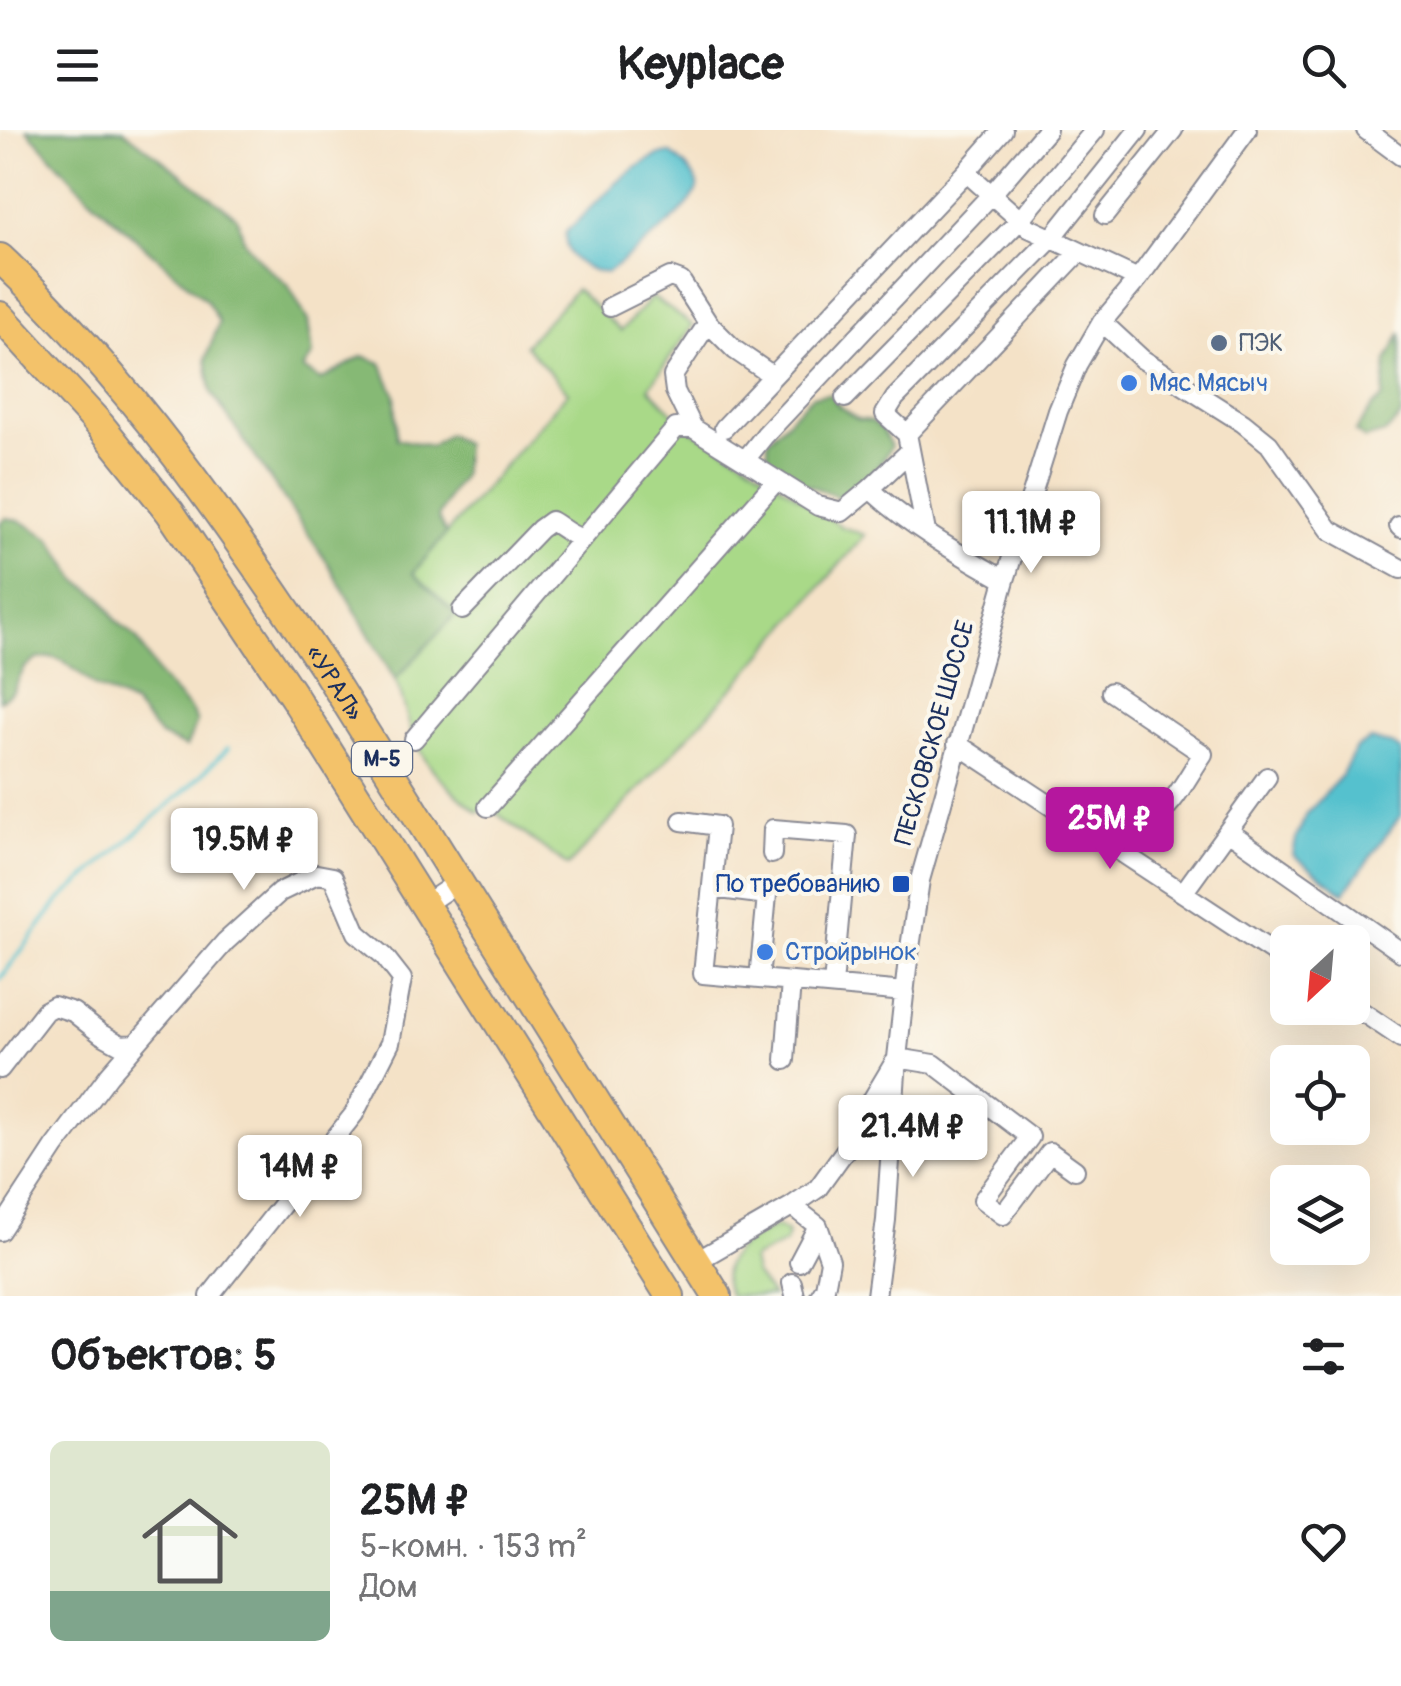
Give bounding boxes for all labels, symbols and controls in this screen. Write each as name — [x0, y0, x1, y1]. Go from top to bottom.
text: Keyplace — [617, 37, 784, 93]
icon: menu — [50, 38, 105, 93]
icon: search — [1296, 38, 1351, 93]
place label: ПЭК — [1239, 328, 1283, 359]
marker: ПЭК — [1208, 332, 1230, 354]
place label: Мяс Мясыч — [1149, 368, 1268, 399]
marker: Мяс Мясыч — [1118, 372, 1140, 394]
pin: 11.1M ₽ — [939, 491, 1123, 576]
text: 11.1M ₽ — [984, 503, 1078, 543]
street label: ПЕСКОВСКОЕ ШОССЕ — [888, 617, 982, 849]
street label: «УРАЛ» — [298, 639, 370, 727]
road number: М-5 — [352, 742, 412, 776]
pin: 25M ₽ — [1040, 787, 1180, 872]
text: 25M ₽ — [1068, 799, 1152, 839]
pin: 19.5M ₽ — [152, 808, 336, 893]
text: 19.5M ₽ — [193, 820, 295, 860]
place label: По требованию — [716, 869, 881, 900]
marker: По требованию — [890, 873, 912, 895]
north arrow — [1270, 925, 1370, 1025]
map controls — [1270, 925, 1370, 1265]
place label: Стройрынок — [785, 937, 917, 968]
marker: Стройрынок — [754, 941, 776, 963]
button: locate — [1270, 1045, 1370, 1145]
pin: 21.4M ₽ — [821, 1095, 1005, 1180]
text: 21.4M ₽ — [860, 1107, 966, 1147]
pin: 14M ₽ — [230, 1135, 370, 1220]
text: 14M ₽ — [260, 1147, 340, 1187]
button: layers — [1270, 1165, 1370, 1265]
icon: filters — [1296, 1329, 1351, 1384]
text: Объектов: 5 — [50, 1330, 277, 1382]
text: 25M ₽ — [360, 1475, 471, 1527]
icon: home — [130, 1481, 250, 1601]
icon: heart — [1296, 1514, 1351, 1569]
text: 5-комн. · 153 m² — [360, 1527, 587, 1567]
text: Дом — [360, 1567, 417, 1607]

